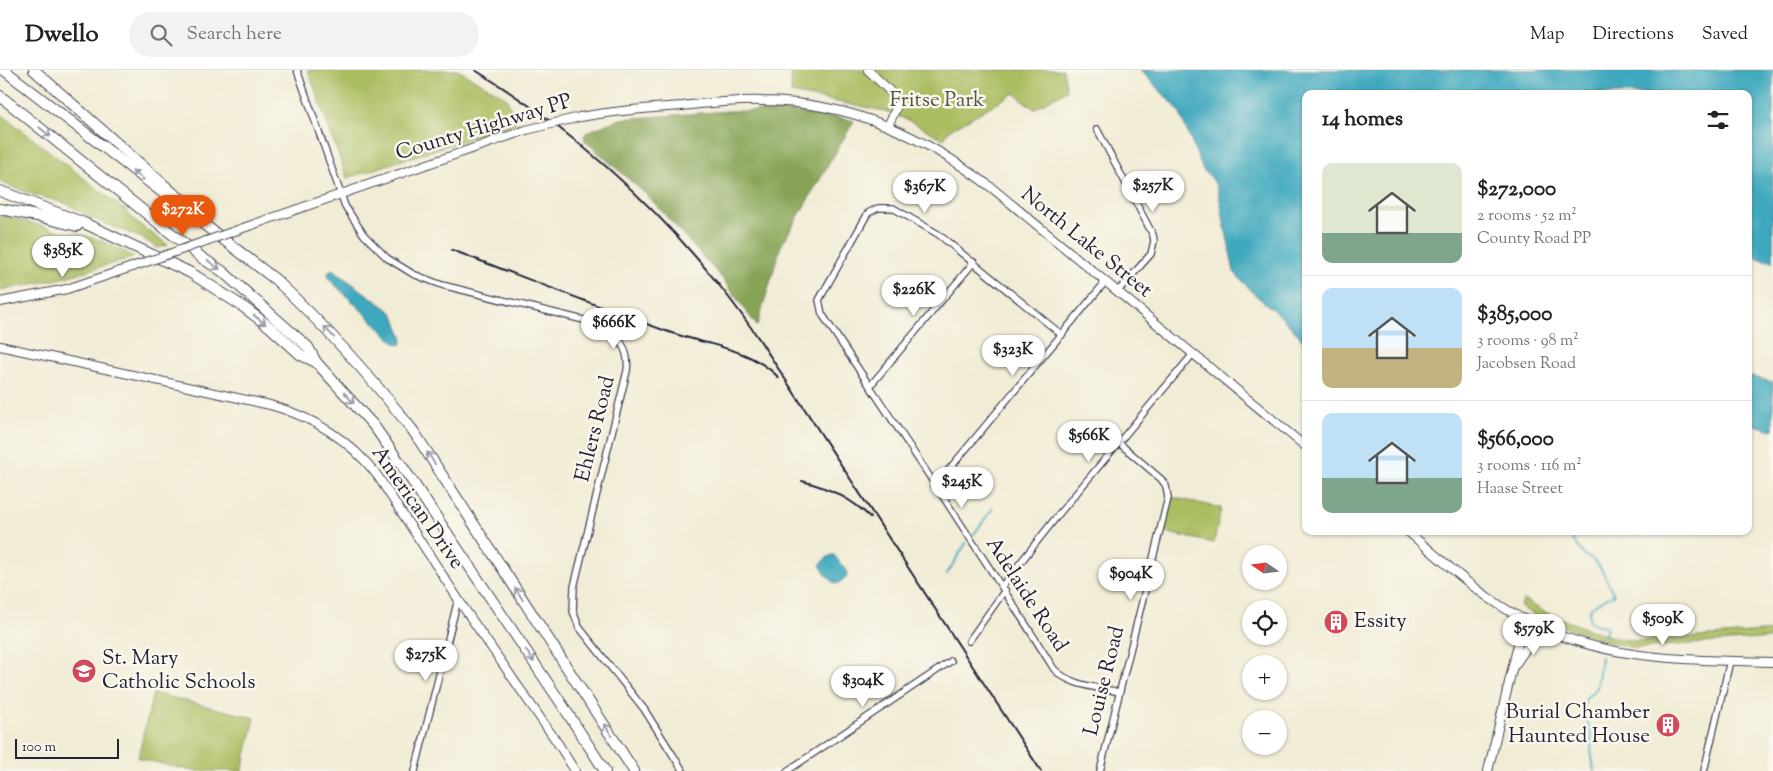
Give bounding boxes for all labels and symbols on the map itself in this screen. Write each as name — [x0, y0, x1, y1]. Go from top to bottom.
park label: Fritse Park — [890, 86, 985, 116]
street label: County Highway PP — [392, 87, 576, 169]
one-way arrow — [38, 127, 51, 138]
one-way arrow — [132, 169, 145, 180]
pin: $257K — [1118, 170, 1188, 213]
pin: $367K — [890, 172, 960, 214]
street label: North Lake Street — [1014, 180, 1158, 306]
pin: $272K — [148, 194, 218, 237]
pin: $385K — [28, 236, 98, 278]
one-way arrow — [207, 260, 221, 270]
pin: $226K — [879, 274, 949, 317]
pin: $666K — [579, 308, 649, 350]
one-way arrow — [253, 314, 266, 325]
one-way arrow — [323, 325, 335, 338]
pin: $323K — [978, 334, 1048, 377]
street label: Ehlers Road — [568, 373, 624, 485]
one-way arrow — [343, 391, 355, 404]
pin: $566K — [1054, 420, 1124, 463]
street label: American Drive — [363, 440, 471, 576]
one-way arrow — [426, 451, 436, 465]
pin: $245K — [927, 466, 997, 509]
street label: Adelaide Road — [978, 532, 1075, 659]
north arrow — [1242, 545, 1288, 590]
pin: $904K — [1096, 558, 1166, 601]
one-way arrow — [514, 587, 524, 601]
pin: $509K — [1628, 604, 1698, 646]
place label: Essity — [1354, 607, 1407, 637]
building icon: Essity — [1323, 609, 1349, 635]
pin: $579K — [1499, 614, 1569, 656]
street label: Louise Road — [1077, 623, 1133, 739]
pin: $275K — [391, 640, 461, 682]
place label: St. Mary Catholic Schools — [102, 644, 255, 698]
one-way arrow — [525, 649, 535, 663]
school or university icon: St. Mary Catholic Schools — [71, 658, 97, 684]
pin: $304K — [828, 666, 898, 708]
place label: Burial Chamber Haunted House — [1506, 698, 1650, 752]
building icon: Burial Chamber Haunted House — [1655, 712, 1681, 738]
one-way arrow — [603, 723, 613, 737]
scale bar — [15, 736, 119, 759]

